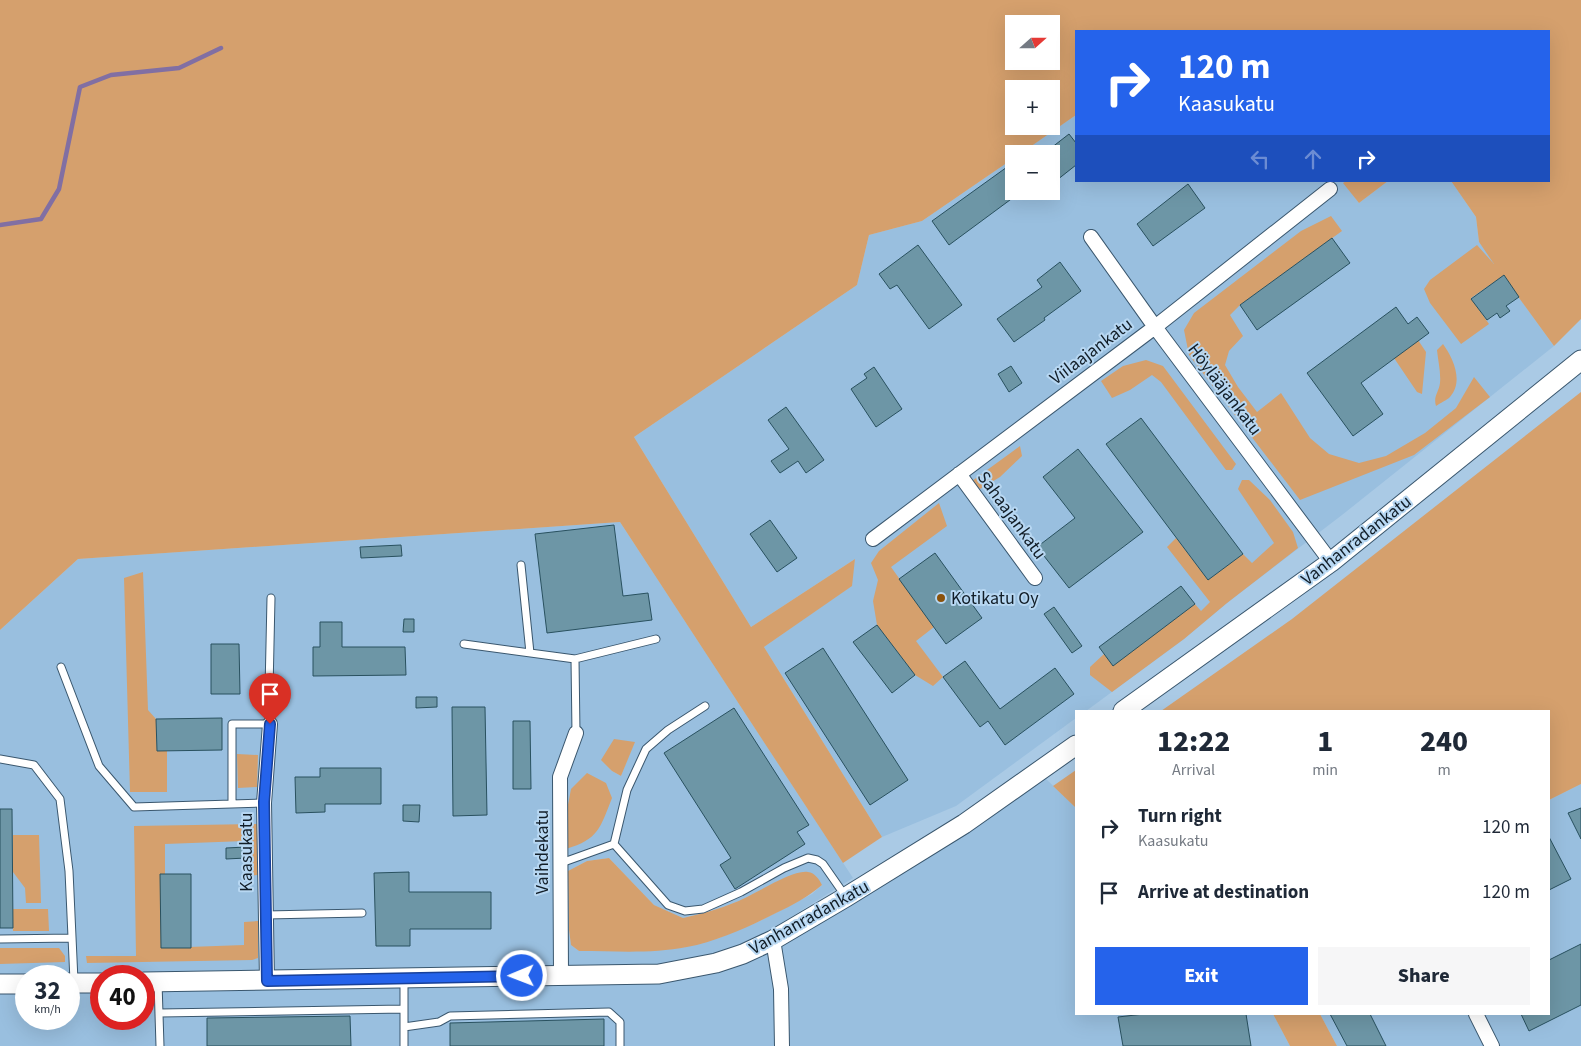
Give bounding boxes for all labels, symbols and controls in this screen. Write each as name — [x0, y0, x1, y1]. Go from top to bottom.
north arrow — [1005, 15, 1060, 70]
map controls — [1005, 15, 1060, 200]
text: 120 m — [1178, 42, 1270, 92]
icon: right — [1095, 50, 1160, 115]
button: + — [1005, 80, 1060, 135]
text: Kaasukatu — [1178, 88, 1275, 120]
button: − — [1005, 145, 1060, 200]
icon: left — [1246, 145, 1274, 173]
icon: ahead — [1299, 145, 1327, 173]
icon: right — [1352, 145, 1380, 173]
street label: Viilaajankatu — [1045, 312, 1138, 391]
street label: Höylääjankatu — [1182, 338, 1267, 440]
street label: Sahaajankatu — [971, 466, 1052, 564]
street label: Vanhanradankatu — [1296, 489, 1417, 591]
place label: Kotikatu Oy — [951, 586, 1039, 611]
marker: Kotikatu Oy — [935, 592, 947, 604]
pin — [249, 673, 291, 724]
icon: arrive — [256, 680, 284, 708]
text: 12:22 — [1157, 720, 1230, 763]
text: 1 — [1317, 720, 1333, 763]
text: 240 — [1420, 720, 1468, 763]
text: Arrival — [1172, 759, 1215, 781]
text: min — [1312, 759, 1338, 781]
text: m — [1437, 759, 1451, 781]
text: Turn right — [1138, 803, 1222, 830]
street label: Vaihdekatu — [530, 810, 555, 894]
street label: Kaasukatu — [234, 812, 259, 892]
icon: right — [1095, 814, 1123, 842]
text: 120 m — [1482, 814, 1530, 841]
text: Kaasukatu — [1138, 830, 1209, 852]
street label: Vanhanradankatu — [745, 874, 874, 961]
icon: arrive — [1095, 879, 1123, 907]
text: Arrive at destination — [1138, 879, 1309, 906]
text: 120 m — [1482, 879, 1530, 906]
button: Exit — [1095, 947, 1308, 1005]
button: Share — [1318, 947, 1530, 1005]
position arrow — [495, 949, 547, 1001]
speed limit sign: 40 — [90, 965, 155, 1030]
text: 32 — [34, 973, 61, 1009]
text: km/h — [34, 1001, 61, 1018]

